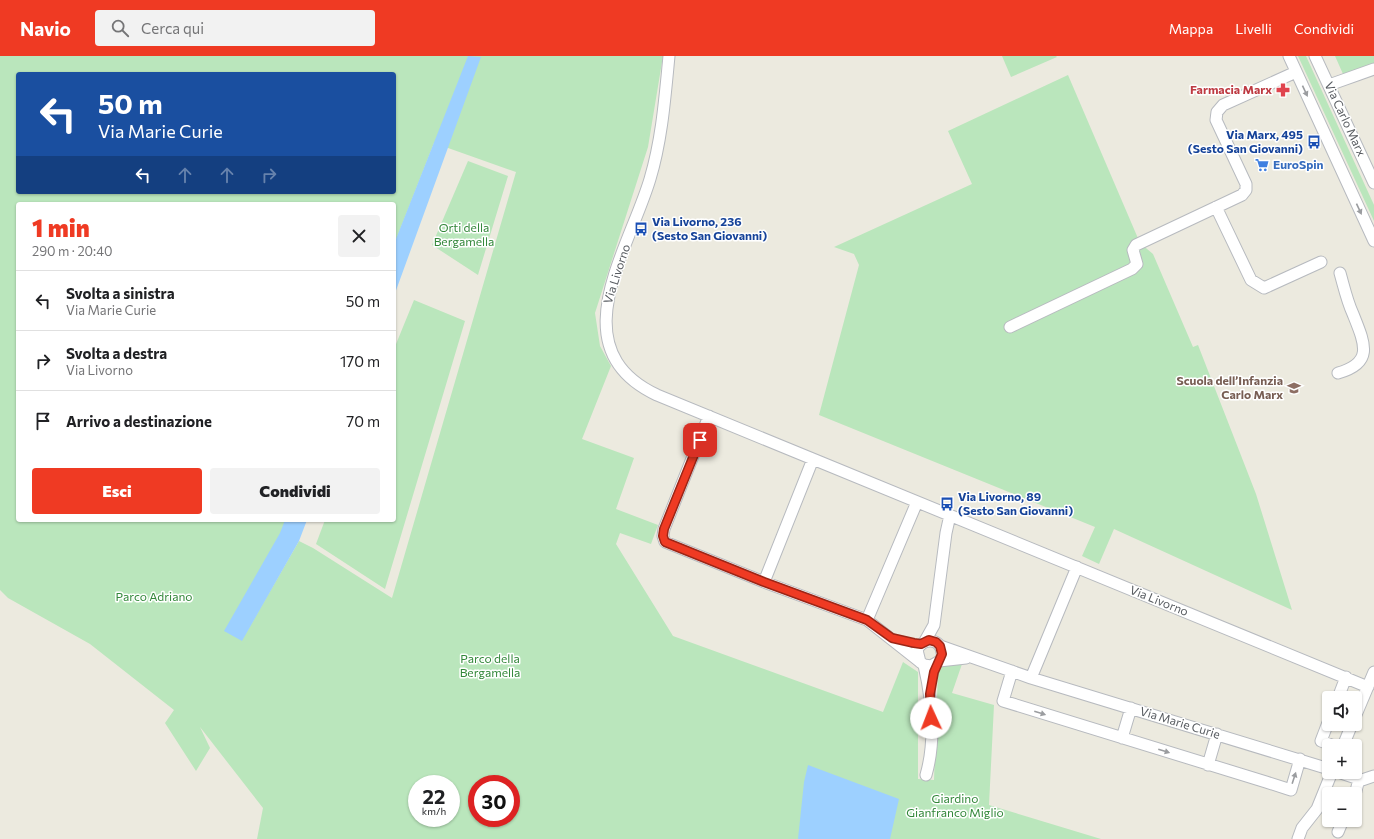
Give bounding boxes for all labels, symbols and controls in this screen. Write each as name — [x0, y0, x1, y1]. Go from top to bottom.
search box — [95, 10, 375, 46]
text: Navio — [20, 17, 71, 40]
icon: search — [109, 17, 131, 39]
text: Cerca qui — [141, 19, 204, 37]
text: Mappa — [1169, 20, 1213, 37]
text: Livelli — [1235, 20, 1272, 37]
text: Condividi — [1294, 20, 1354, 37]
street label: Via Carlo Marx — [1323, 79, 1370, 159]
place label: Farmacia Marx — [1190, 82, 1272, 96]
pharmacy icon: Farmacia Marx — [1275, 82, 1291, 98]
text: 50 m — [98, 86, 163, 120]
one-way arrow — [1302, 86, 1308, 97]
icon: left — [32, 88, 84, 140]
text: Via Marie Curie — [98, 120, 223, 142]
place label: Via Marx, 495 (Sesto San Giovanni) — [1188, 127, 1303, 155]
bus stop icon: Via Marx, 495 (Sesto San Giovanni) — [1306, 134, 1322, 150]
supermarket icon: EuroSpin — [1254, 157, 1270, 173]
place label: EuroSpin — [1273, 157, 1324, 171]
icon: left — [132, 164, 154, 186]
icon: ahead — [174, 164, 196, 186]
icon: ahead — [216, 164, 238, 186]
icon: right — [258, 164, 280, 186]
one-way arrow — [1356, 204, 1362, 215]
text: 1 min — [32, 213, 90, 242]
place label: Via Livorno, 236 (Sesto San Giovanni) — [652, 214, 767, 242]
button: close — [338, 215, 380, 257]
park label: Orti della Bergamella — [434, 220, 494, 248]
bus stop icon: Via Livorno, 236 (Sesto San Giovanni) — [633, 221, 649, 237]
street label: Via Livorno — [600, 242, 632, 305]
text: 290 m · 20:40 — [32, 243, 112, 259]
text: Svolta a sinistra — [66, 284, 175, 302]
icon: left — [32, 290, 54, 312]
text: 50 m — [346, 292, 380, 310]
text: Via Marie Curie — [66, 302, 156, 318]
text: Svolta a destra — [66, 344, 167, 362]
icon: right — [32, 350, 54, 372]
text: 170 m — [340, 352, 380, 370]
text: Via Livorno — [66, 362, 133, 378]
place label: Scuola dell’Infanzia Carlo Marx — [1177, 373, 1283, 401]
school or university icon: Scuola dell’Infanzia Carlo Marx — [1286, 380, 1302, 396]
icon: arrive — [32, 410, 54, 432]
text: Arrivo a destinazione — [66, 412, 212, 430]
text: 70 m — [346, 412, 380, 430]
pin — [683, 423, 717, 457]
icon: arrive — [689, 429, 711, 451]
button: Esci — [32, 468, 202, 514]
button: Condividi — [210, 468, 380, 514]
place label: Via Livorno, 89 (Sesto San Giovanni) — [958, 489, 1073, 517]
bus stop icon: Via Livorno, 89 (Sesto San Giovanni) — [939, 496, 955, 512]
street label: Via Livorno — [1128, 582, 1191, 618]
park label: Parco Adriano — [116, 589, 192, 603]
park label: Parco della Bergamella — [460, 651, 520, 679]
map controls — [1322, 691, 1362, 827]
button: sound — [1322, 691, 1362, 731]
position arrow — [910, 697, 952, 739]
street label: Via Marie Curie — [1138, 703, 1222, 741]
one-way arrow — [1035, 710, 1047, 716]
button: + — [1322, 739, 1362, 779]
one-way arrow — [1159, 748, 1171, 754]
one-way arrow — [1291, 772, 1297, 784]
speed limit sign: 30 — [468, 775, 520, 827]
text: 22 — [423, 784, 445, 808]
button: − — [1322, 787, 1362, 827]
park label: Giardino Gianfranco Miglio — [906, 791, 1004, 819]
text: km/h — [422, 805, 446, 817]

